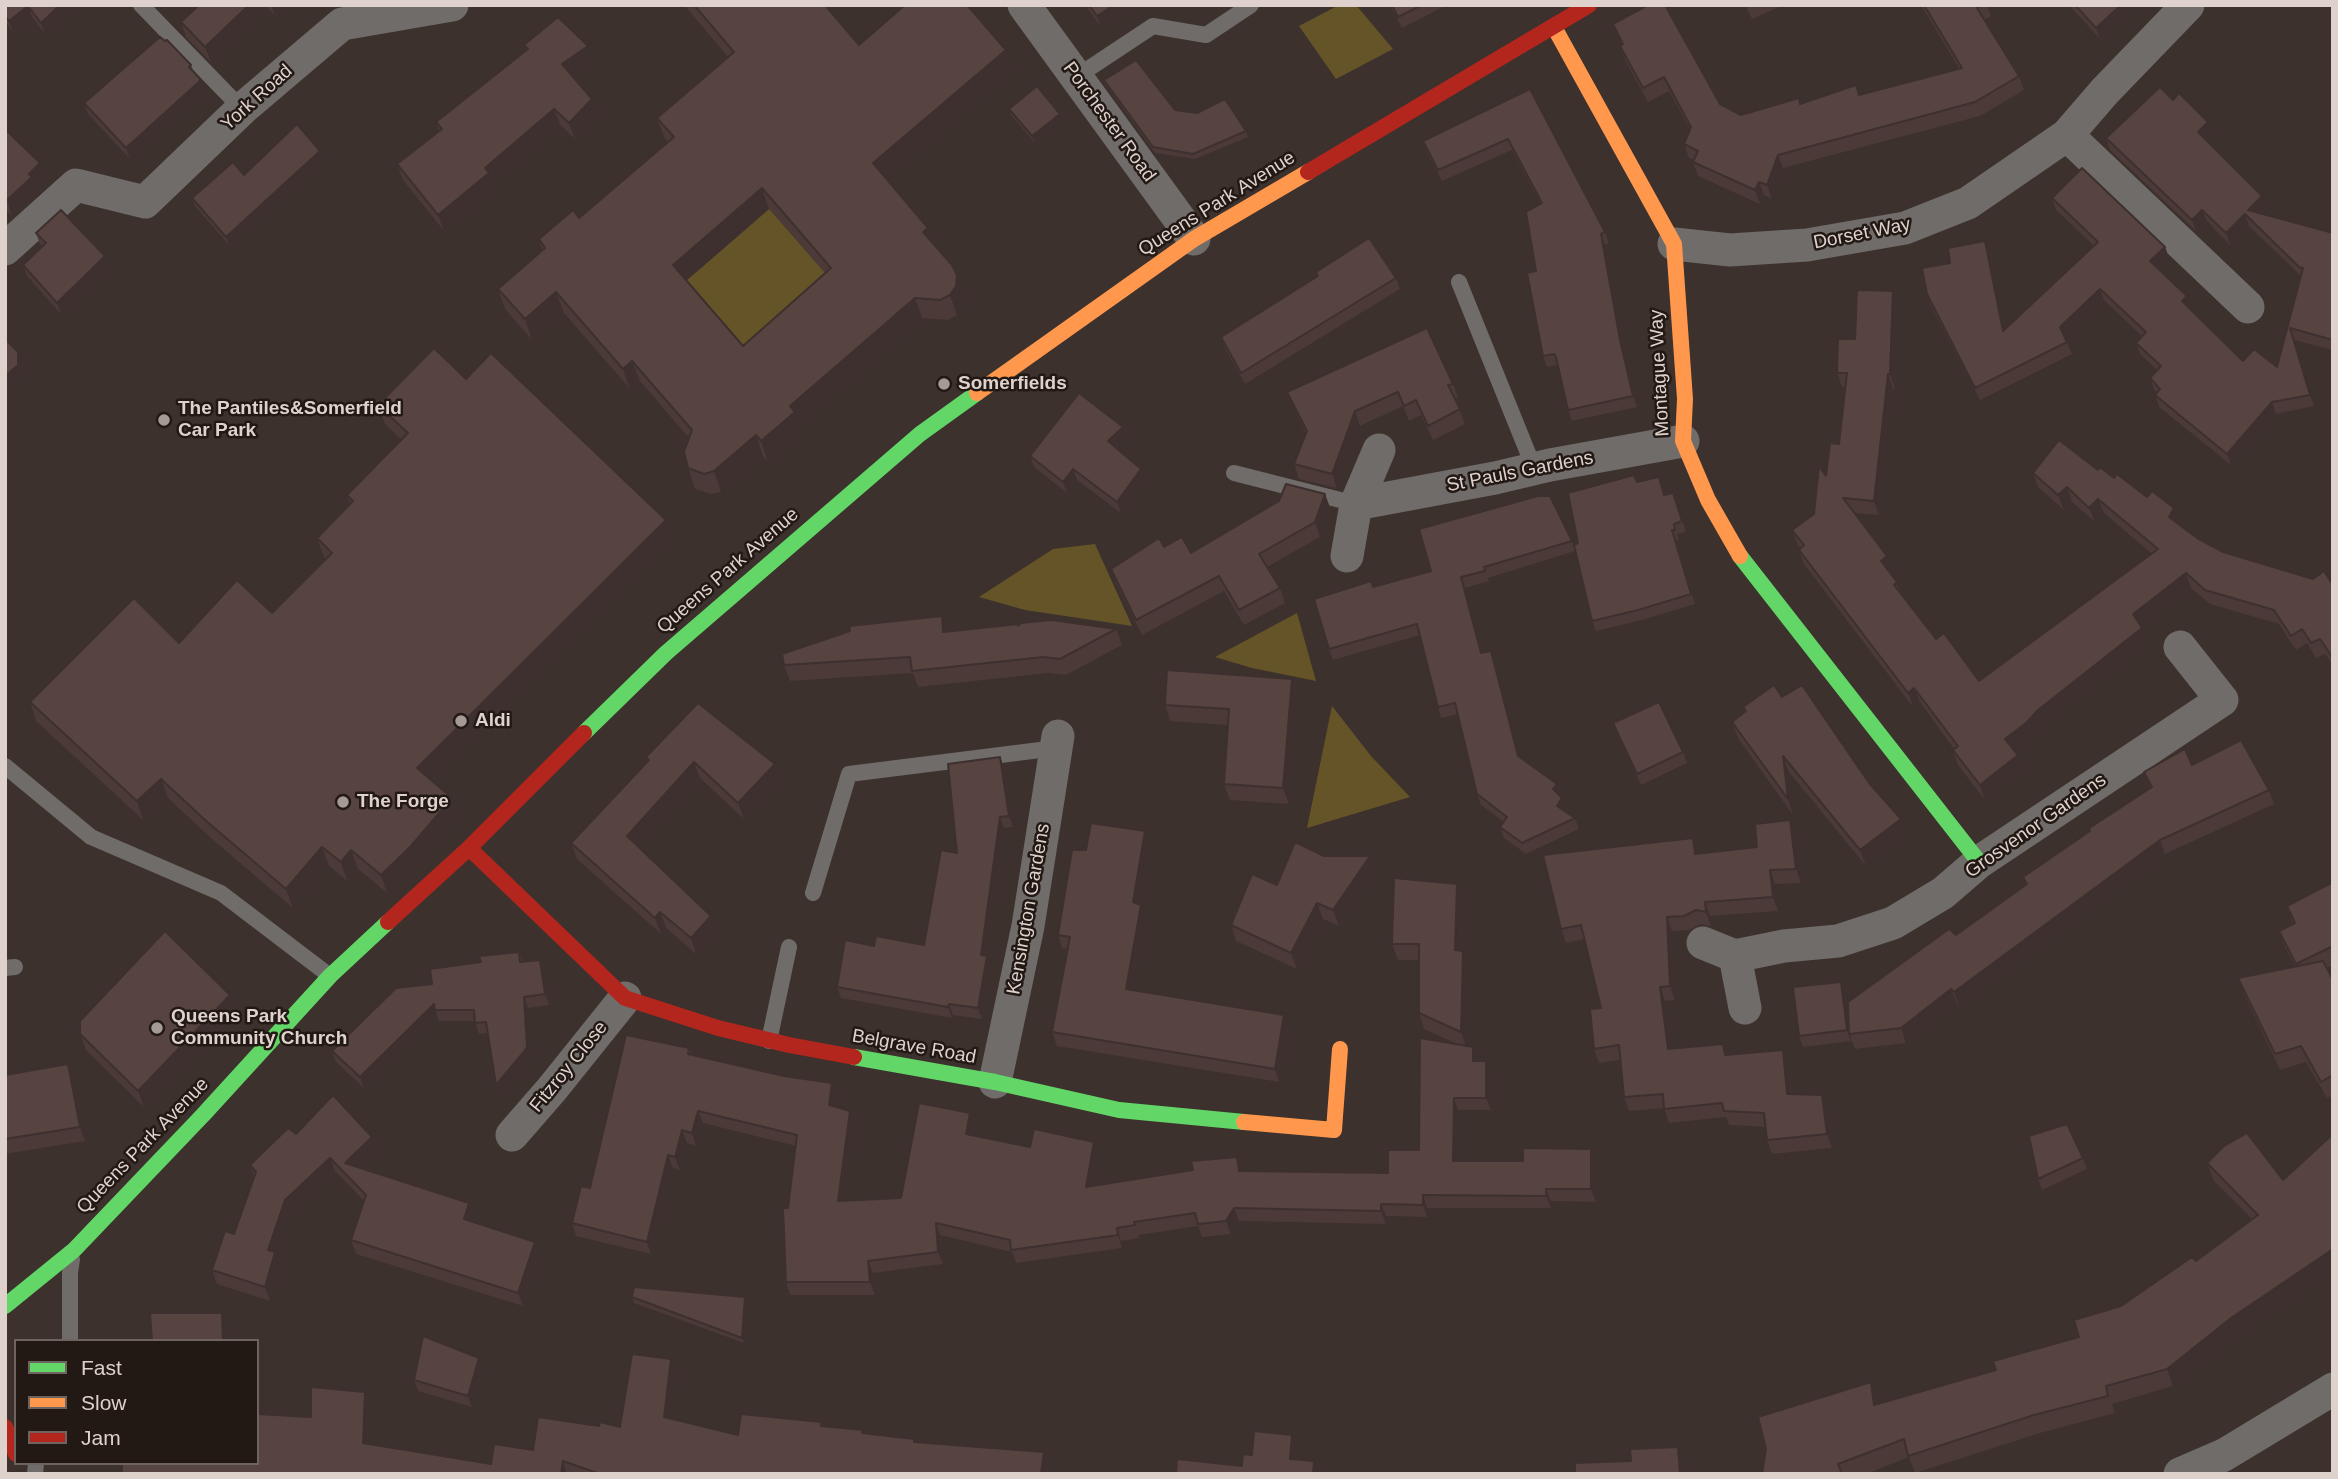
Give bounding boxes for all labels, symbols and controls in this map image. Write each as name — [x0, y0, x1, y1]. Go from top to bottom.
street label: Porchester Road — [1058, 58, 1160, 186]
street label: York Road — [217, 60, 297, 136]
street label: Queens Park Avenue — [1135, 147, 1299, 261]
street label: Dorset Way — [1811, 213, 1913, 255]
street label: Montague Way — [1645, 309, 1675, 437]
place label: Somerfields — [958, 373, 1067, 395]
marker: Somerfields — [936, 376, 952, 392]
place label: The Pantiles&Somerfield Car Park — [178, 398, 402, 442]
marker: The Pantiles&Somerfield Car Park — [156, 412, 172, 428]
street label: St Pauls Gardens — [1445, 447, 1595, 497]
street label: Queens Park Avenue — [652, 503, 804, 639]
place label: Aldi — [475, 710, 511, 732]
marker: Aldi — [453, 713, 469, 729]
street label: Grosvenor Gardens — [1961, 769, 2111, 883]
place label: The Forge — [357, 791, 449, 813]
marker: The Forge — [335, 794, 351, 810]
street label: Kensington Gardens — [1003, 822, 1055, 996]
place label: Queens Park Community Church — [171, 1006, 347, 1050]
street label: Fitzroy Close — [525, 1017, 613, 1117]
marker: Queens Park Community Church — [149, 1020, 165, 1036]
street label: Belgrave Road — [850, 1025, 978, 1069]
street label: Queens Park Avenue — [72, 1073, 214, 1219]
legend — [14, 1339, 259, 1465]
text: Fast — [81, 1356, 122, 1379]
text: Slow — [81, 1391, 127, 1414]
text: Jam — [81, 1426, 121, 1449]

